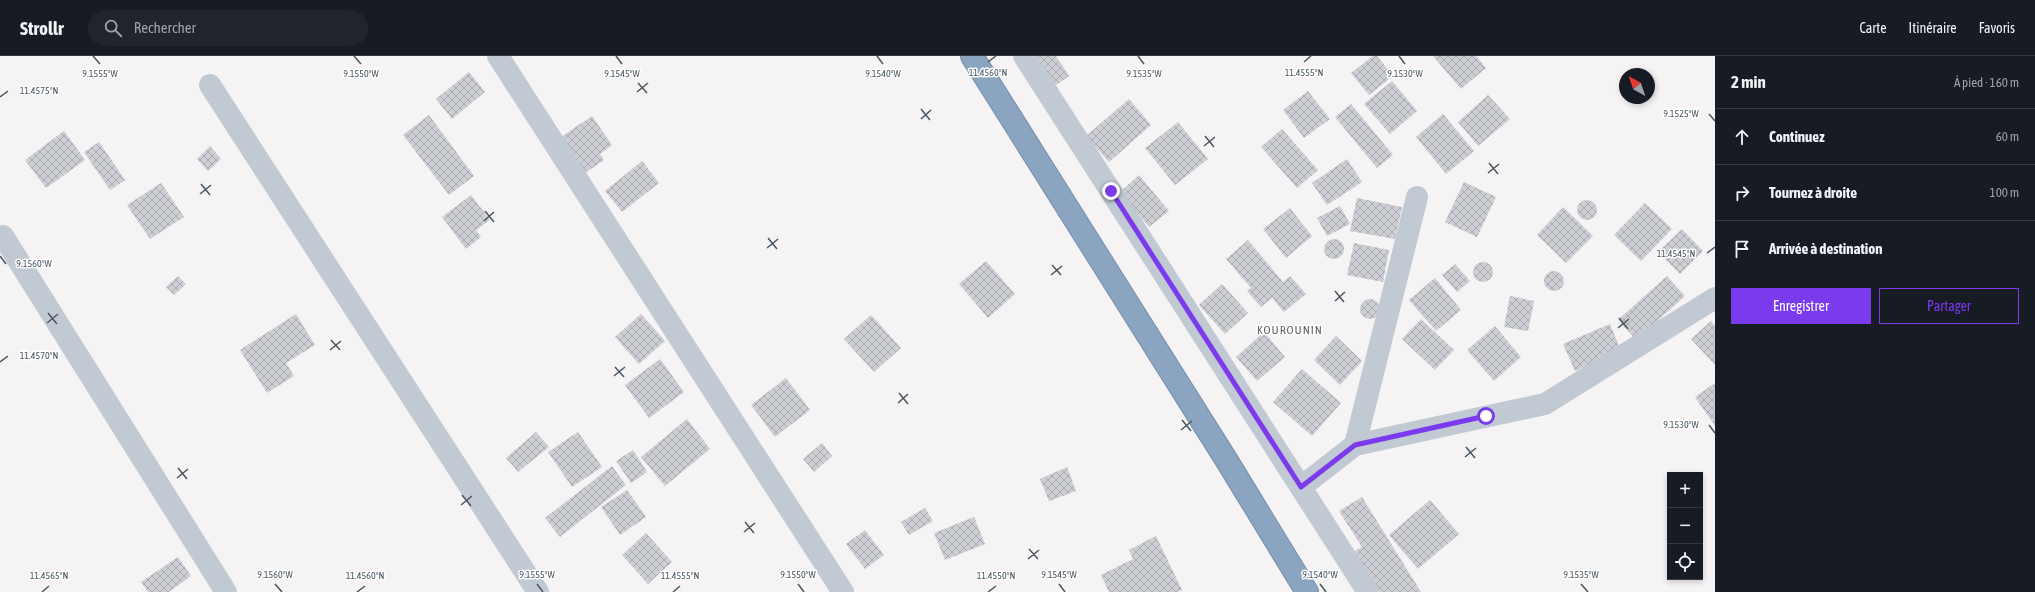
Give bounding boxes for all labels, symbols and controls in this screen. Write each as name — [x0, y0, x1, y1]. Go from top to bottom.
search box — [88, 10, 368, 46]
text: Strollr — [20, 17, 64, 39]
icon: search — [102, 17, 124, 39]
text: Rechercher — [134, 19, 196, 36]
text: Carte — [1860, 20, 1887, 36]
text: Itinéraire — [1909, 20, 1957, 36]
text: Favoris — [1979, 20, 2015, 36]
text: 11.4560°N — [969, 67, 1007, 78]
text: 11.4555°N — [1285, 67, 1323, 78]
text: 9.1555°W — [82, 68, 118, 79]
text: 9.1550°W — [343, 68, 379, 79]
text: 9.1545°W — [604, 68, 640, 79]
text: 9.1540°W — [865, 68, 901, 79]
text: 9.1535°W — [1126, 68, 1162, 79]
text: 9.1530°W — [1387, 68, 1423, 79]
north arrow — [1619, 68, 1655, 104]
text: 2 min — [1731, 72, 1766, 92]
text: À pied · 160 m — [1954, 75, 2019, 90]
text: 11.4575°N — [20, 85, 58, 96]
text: 9.1525°W — [1663, 108, 1699, 119]
icon: ahead — [1731, 126, 1753, 148]
text: Continuez — [1769, 128, 1825, 145]
text: 60 m — [1996, 129, 2019, 144]
route end — [1102, 182, 1120, 200]
icon: right — [1731, 182, 1753, 204]
text: Tournez à droite — [1769, 184, 1857, 201]
text: 100 m — [1990, 185, 2019, 200]
icon: arrive — [1731, 238, 1753, 260]
text: Arrivée à destination — [1769, 240, 1883, 257]
text: 11.4545°N — [1657, 248, 1695, 259]
text: 9.1560°W — [16, 258, 52, 269]
button: Enregistrer — [1731, 288, 1871, 324]
button: Partager — [1879, 288, 2019, 324]
district label: KOUROUNIN — [1257, 323, 1323, 337]
text: 11.4570°N — [20, 350, 58, 361]
route start — [1477, 407, 1495, 425]
text: 9.1530°W — [1663, 419, 1699, 430]
map controls — [1667, 472, 1703, 580]
button: + — [1667, 472, 1703, 508]
button: − — [1667, 508, 1703, 544]
button: locate — [1667, 544, 1703, 580]
text: 9.1560°W — [257, 569, 293, 580]
text: 9.1555°W — [519, 569, 555, 580]
text: 9.1550°W — [780, 569, 816, 580]
text: 9.1545°W — [1041, 569, 1077, 580]
text: 9.1540°W — [1302, 569, 1338, 580]
text: 9.1535°W — [1563, 569, 1599, 580]
text: 11.4565°N — [30, 570, 68, 581]
text: 11.4560°N — [346, 570, 384, 581]
text: 11.4555°N — [661, 570, 699, 581]
text: 11.4550°N — [977, 570, 1015, 581]

